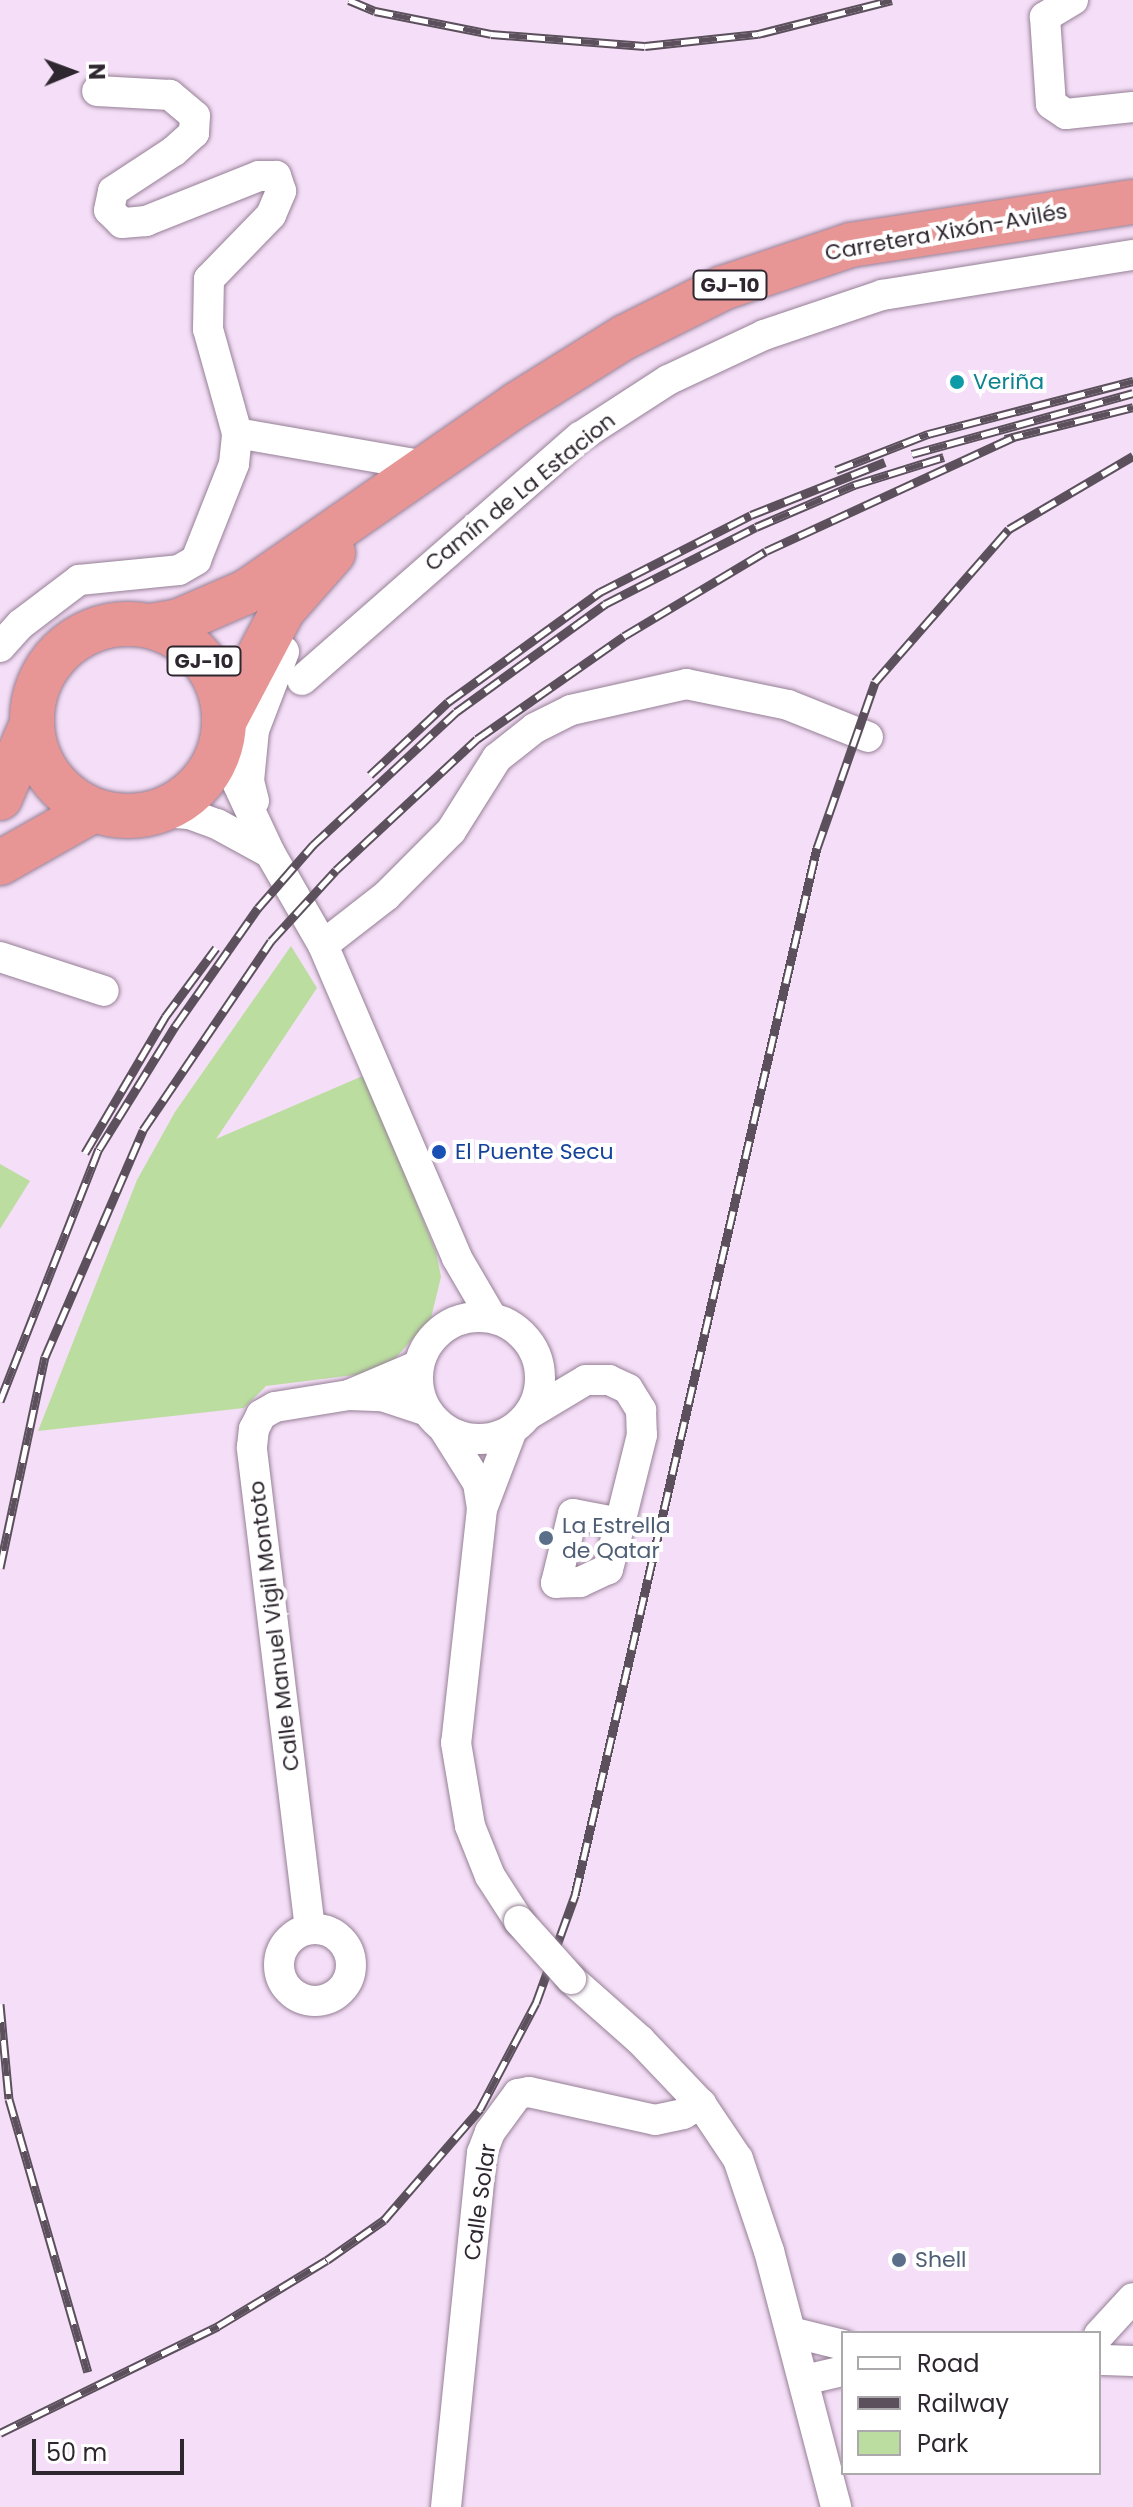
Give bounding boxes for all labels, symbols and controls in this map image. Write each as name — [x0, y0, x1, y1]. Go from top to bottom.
north arrow — [32, 32, 112, 112]
text: N — [81, 63, 112, 80]
street label: Carretera Xixón-Avilés — [823, 198, 1069, 266]
road number: GJ-10 — [692, 269, 768, 301]
place label: Veriña — [973, 369, 1044, 395]
marker: Veriña — [948, 373, 966, 391]
street label: Camín de La Estacion — [420, 407, 620, 577]
road number: GJ-10 — [166, 645, 242, 677]
place label: El Puente Secu — [455, 1139, 614, 1165]
marker: El Puente Secu — [430, 1143, 448, 1161]
street label: Calle Manuel Vigil Montoto — [243, 1479, 305, 1773]
place label: La Estrella de Qatar — [562, 1512, 671, 1564]
marker: La Estrella de Qatar — [537, 1529, 555, 1547]
street label: Calle Solar — [459, 2142, 501, 2262]
place label: Shell — [915, 2247, 966, 2273]
marker: Shell — [890, 2251, 908, 2269]
legend — [841, 2331, 1101, 2475]
text: Road — [917, 2347, 979, 2380]
text: Railway — [917, 2387, 1009, 2420]
scale bar — [36, 2423, 188, 2473]
text: Park — [917, 2427, 968, 2460]
text: 50 m — [46, 2436, 107, 2469]

